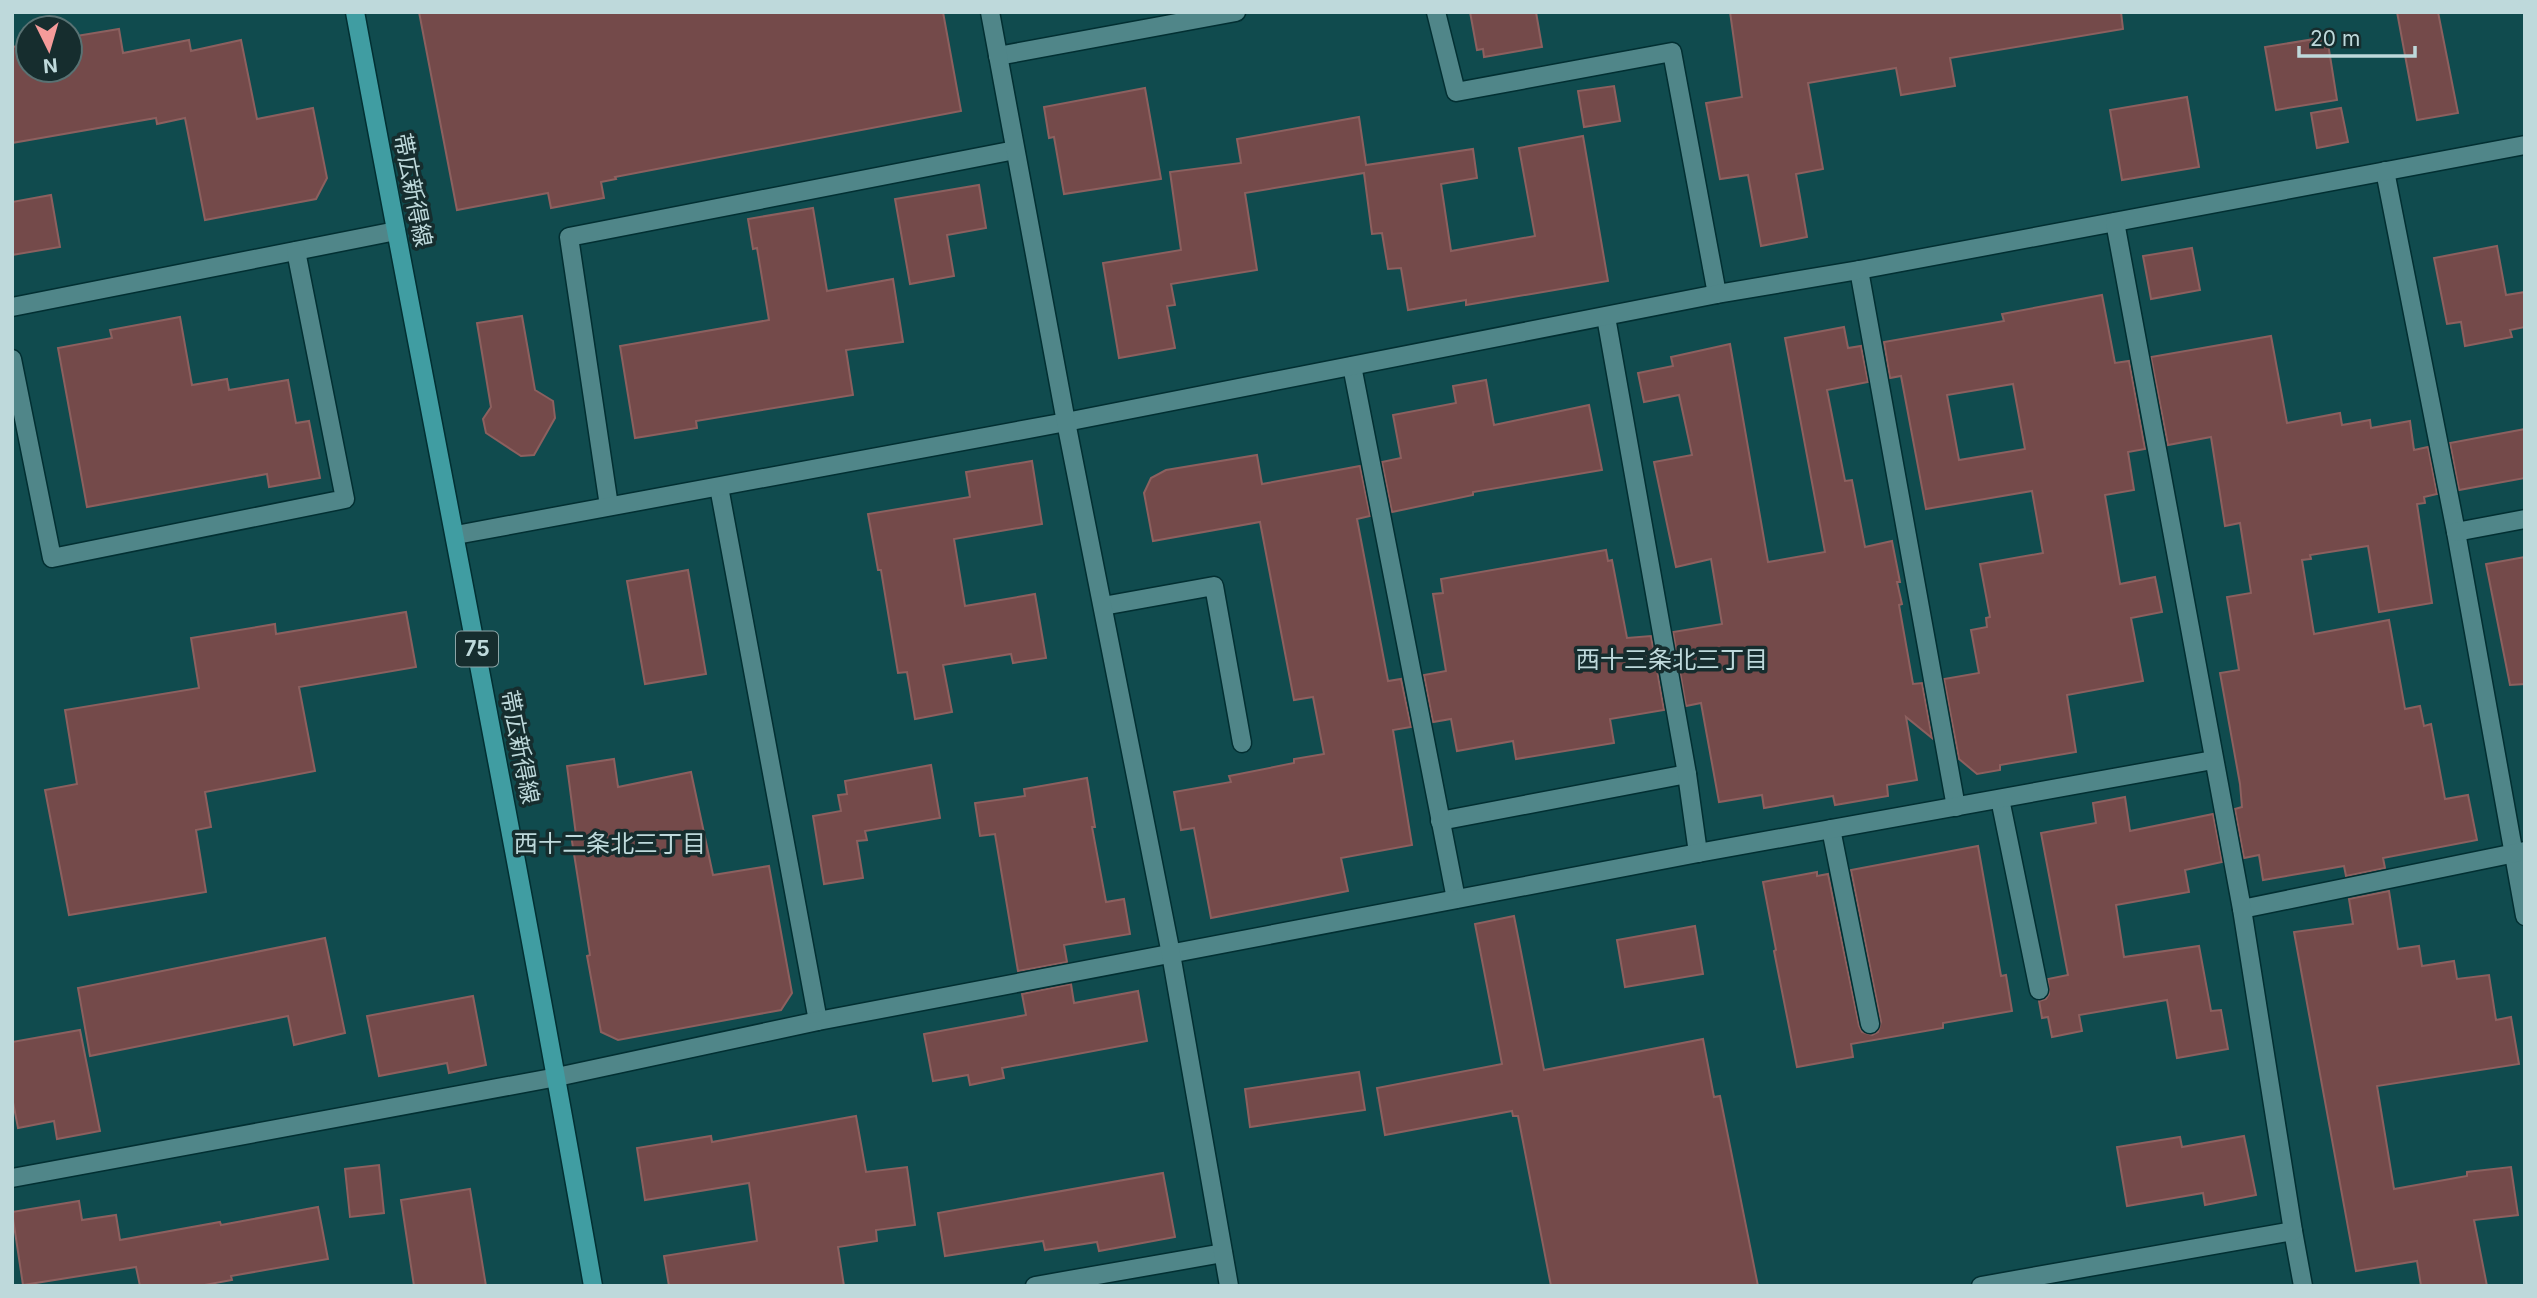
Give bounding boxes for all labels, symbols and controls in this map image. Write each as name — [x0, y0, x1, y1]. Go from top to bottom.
north arrow — [14, 14, 84, 84]
scale bar — [2299, 14, 2414, 58]
text: 20 m — [2310, 26, 2360, 51]
text: N — [42, 53, 59, 78]
street label: 帯広新得線 — [388, 131, 438, 249]
road number: 75 — [456, 632, 498, 666]
district label: 西十三条北三丁目 — [1576, 645, 1768, 674]
street label: 帯広新得線 — [495, 688, 545, 806]
district label: 西十二条北三丁目 — [514, 829, 706, 858]

